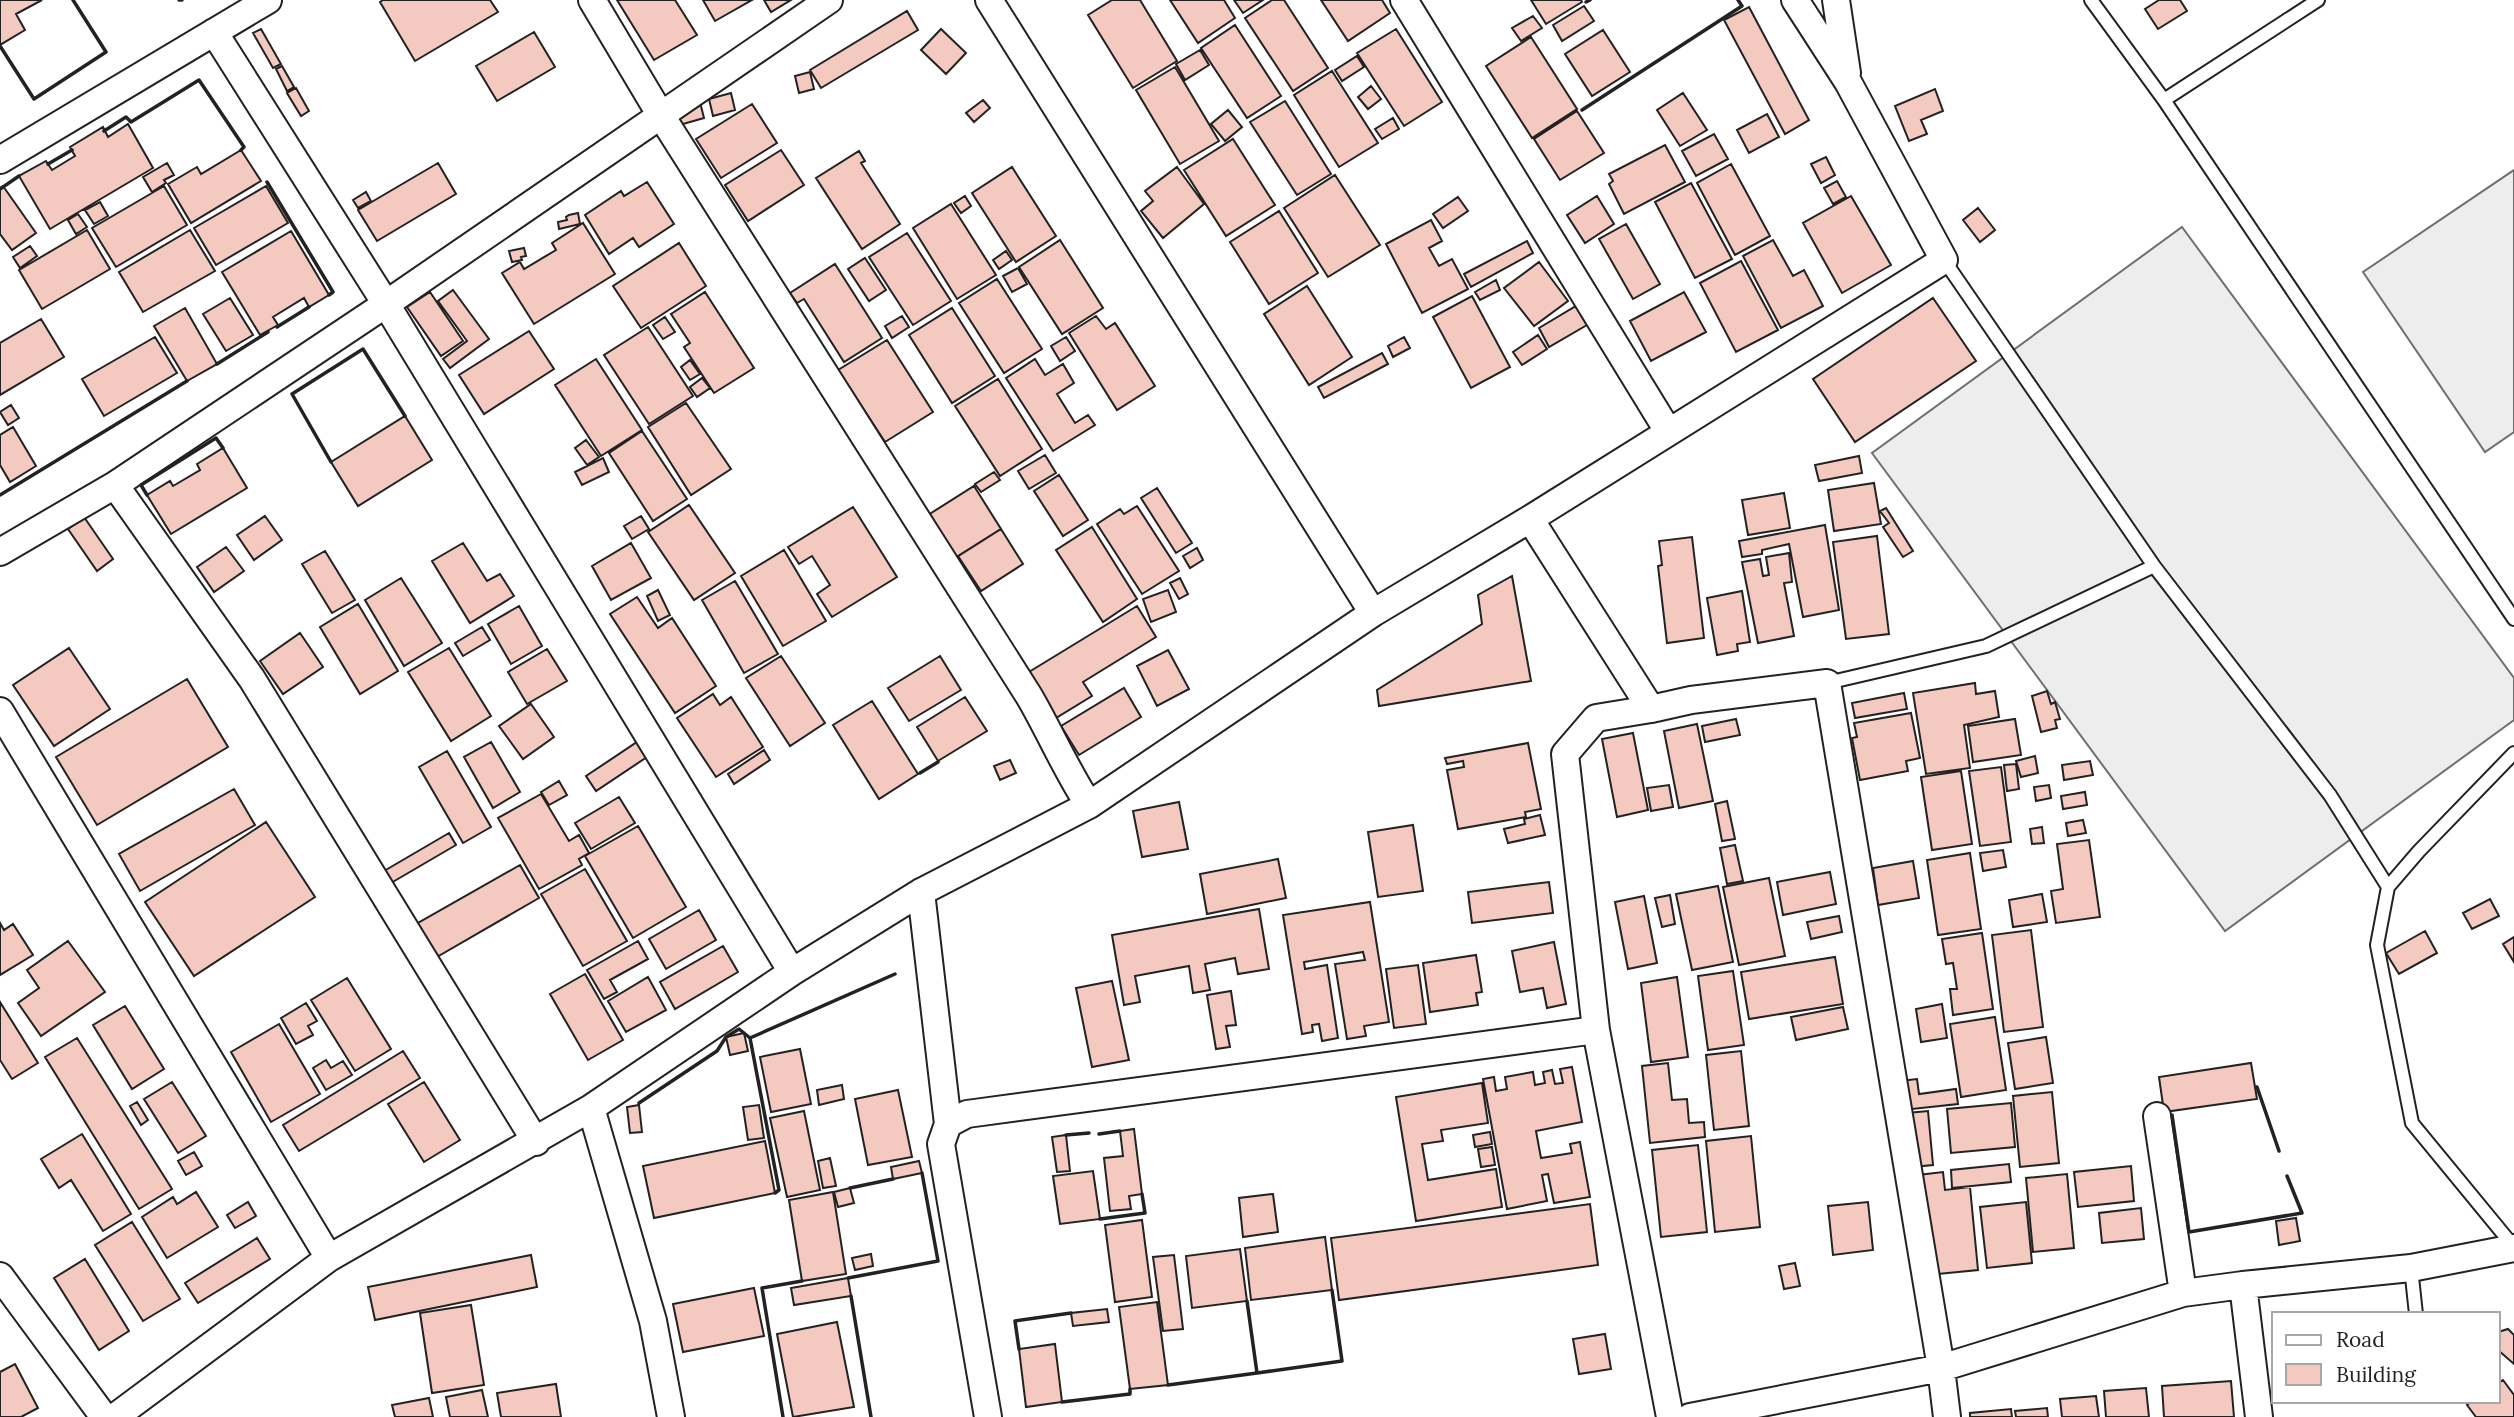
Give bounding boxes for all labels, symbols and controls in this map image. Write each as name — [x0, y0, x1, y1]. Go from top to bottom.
legend — [2272, 1312, 2500, 1403]
text: Road — [2336, 1326, 2385, 1353]
text: Building — [2336, 1361, 2416, 1388]

